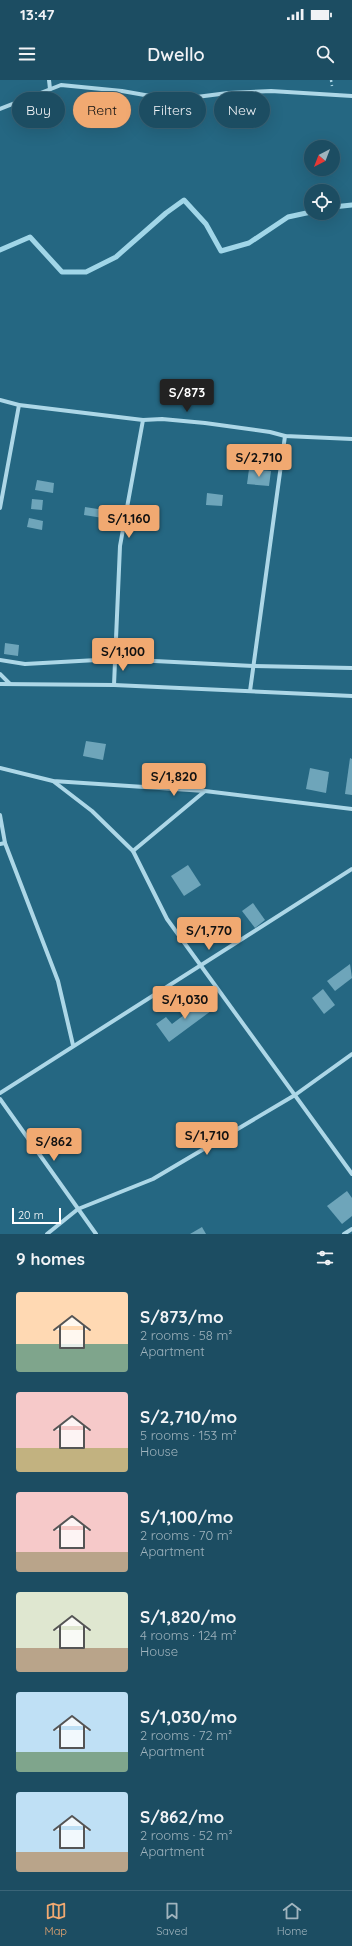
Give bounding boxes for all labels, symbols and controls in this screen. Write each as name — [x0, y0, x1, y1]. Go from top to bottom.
text: 13:47 — [20, 5, 55, 24]
icon: menu — [16, 43, 38, 65]
text: Dwello — [147, 43, 205, 66]
icon: search — [314, 43, 336, 65]
chip: Buy — [12, 92, 65, 128]
chip: Rent — [73, 92, 131, 128]
chip: Filters — [139, 92, 206, 128]
chip: New — [214, 92, 270, 128]
north arrow — [304, 140, 340, 176]
map controls — [304, 140, 340, 220]
button: locate — [304, 184, 340, 220]
pin: S/873 — [159, 379, 215, 413]
text: S/873 — [169, 384, 205, 400]
pin: S/2,710 — [222, 444, 296, 478]
text: S/2,710 — [236, 449, 282, 465]
pin: S/1,160 — [92, 505, 166, 539]
text: S/1,160 — [107, 510, 151, 526]
pin: S/1,100 — [86, 638, 160, 672]
text: S/1,100 — [101, 643, 145, 659]
pin: S/1,820 — [137, 763, 211, 797]
text: S/1,820 — [151, 768, 197, 784]
pin: S/1,770 — [172, 917, 246, 951]
text: S/1,770 — [186, 922, 232, 938]
pin: S/1,030 — [148, 986, 222, 1020]
text: S/1,030 — [162, 991, 208, 1007]
pin: S/1,710 — [170, 1122, 244, 1156]
text: S/1,710 — [185, 1127, 229, 1143]
pin: S/862 — [26, 1128, 82, 1162]
text: S/862 — [36, 1133, 72, 1149]
scale bar — [12, 1206, 61, 1225]
text: 20 m — [18, 1208, 44, 1222]
icon: filters — [314, 1247, 336, 1269]
text: 9 homes — [16, 1248, 85, 1269]
text: S/873/mo — [140, 1306, 224, 1327]
icon: home — [48, 1308, 96, 1356]
text: 2 rooms · 58 m² — [140, 1327, 232, 1343]
text: Apartment — [140, 1343, 205, 1359]
text: S/2,710/mo — [140, 1406, 237, 1427]
icon: home — [48, 1408, 96, 1456]
text: 5 rooms · 153 m² — [140, 1427, 237, 1443]
text: House — [140, 1443, 178, 1459]
text: S/1,100/mo — [140, 1506, 233, 1527]
icon: home — [48, 1508, 96, 1556]
text: 2 rooms · 70 m² — [140, 1527, 233, 1543]
text: Apartment — [140, 1543, 205, 1559]
text: S/1,820/mo — [140, 1606, 236, 1627]
icon: home — [48, 1608, 96, 1656]
text: 4 rooms · 124 m² — [140, 1627, 237, 1643]
text: House — [140, 1643, 178, 1659]
text: S/1,030/mo — [140, 1706, 237, 1727]
icon: home — [48, 1708, 96, 1756]
text: 2 rooms · 72 m² — [140, 1727, 232, 1743]
text: Apartment — [140, 1743, 205, 1759]
text: S/862/mo — [140, 1806, 224, 1827]
icon: home — [48, 1808, 96, 1856]
text: 2 rooms · 52 m² — [140, 1827, 233, 1843]
text: Apartment — [140, 1843, 205, 1859]
tab: Map — [45, 1900, 67, 1938]
tab: Saved — [156, 1900, 188, 1938]
tab: Home — [277, 1900, 307, 1938]

